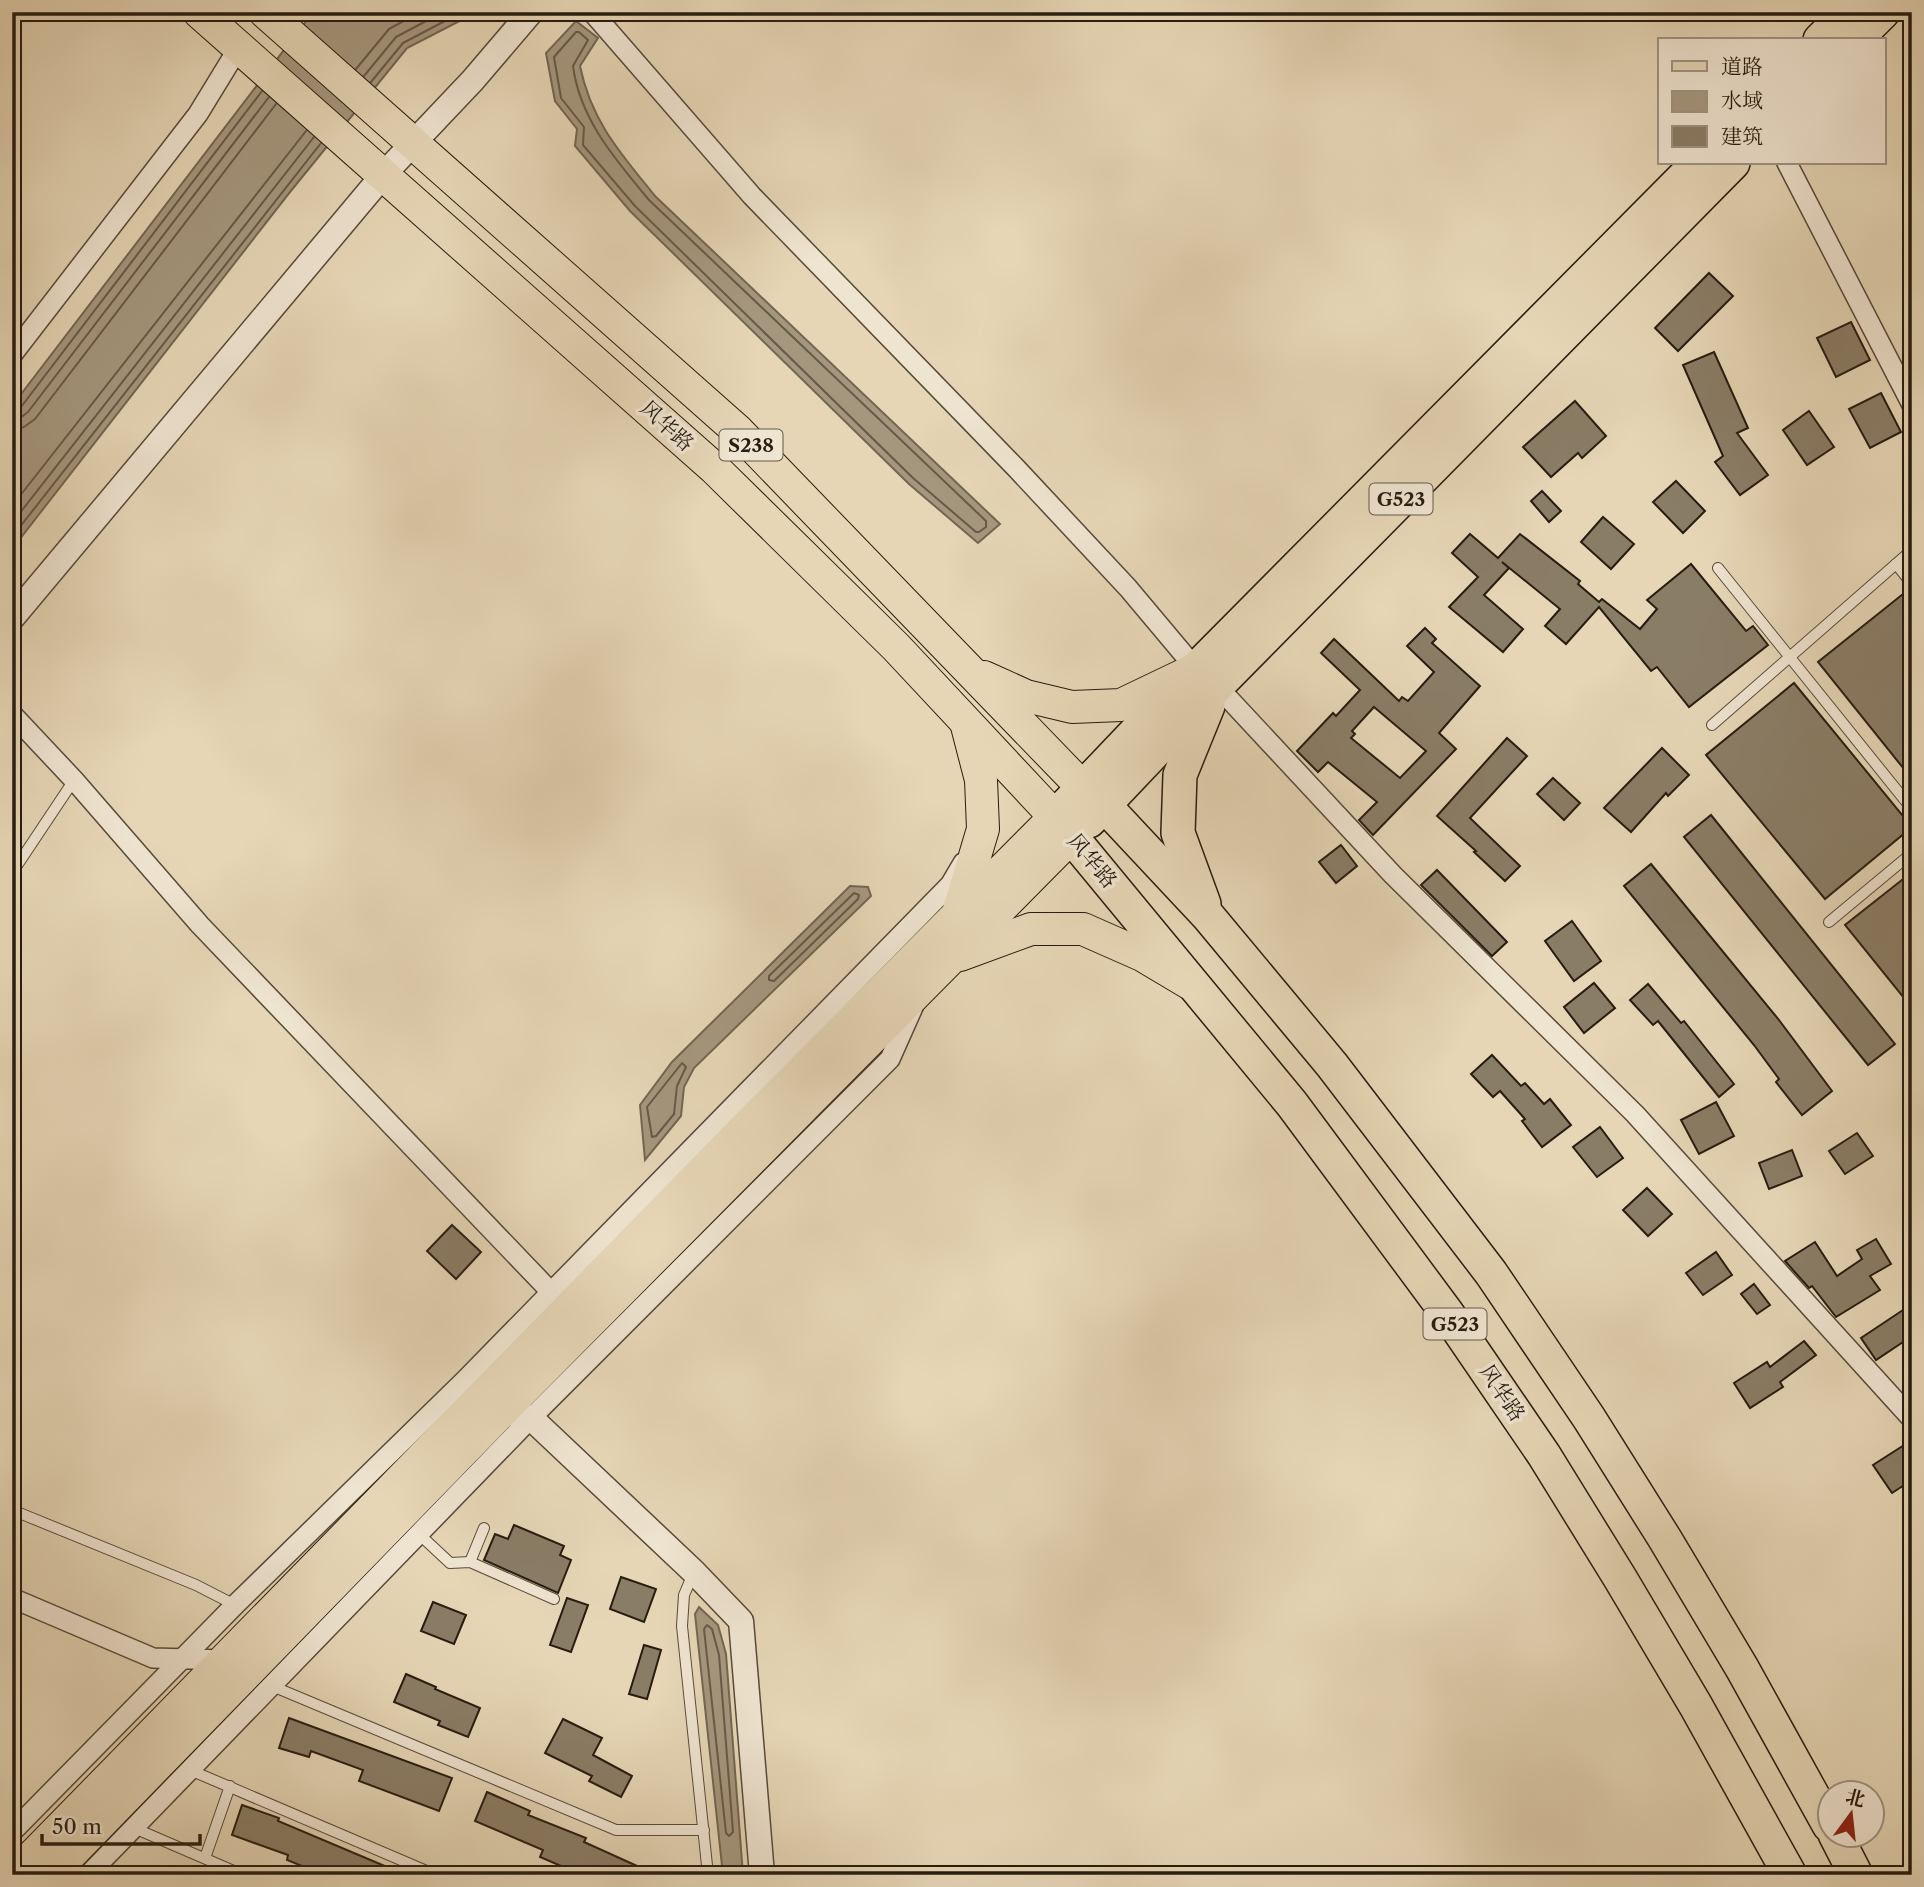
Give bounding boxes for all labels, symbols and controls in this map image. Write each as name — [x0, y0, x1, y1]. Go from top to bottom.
legend — [1658, 38, 1885, 164]
text: 道路 — [1721, 54, 1763, 79]
text: 水域 — [1721, 88, 1763, 113]
text: 建筑 — [1721, 124, 1763, 149]
street label: 风华路 — [636, 395, 699, 456]
road number: S238 — [720, 430, 782, 460]
road number: G523 — [1370, 484, 1432, 514]
street label: 风华路 — [1063, 829, 1122, 893]
road number: G523 — [1424, 1308, 1486, 1340]
street label: 风华路 — [1474, 1360, 1530, 1426]
north arrow — [1815, 1778, 1885, 1848]
text: 北 — [1843, 1784, 1867, 1812]
scale bar — [42, 1803, 200, 1847]
text: 50 m — [52, 1814, 102, 1839]

